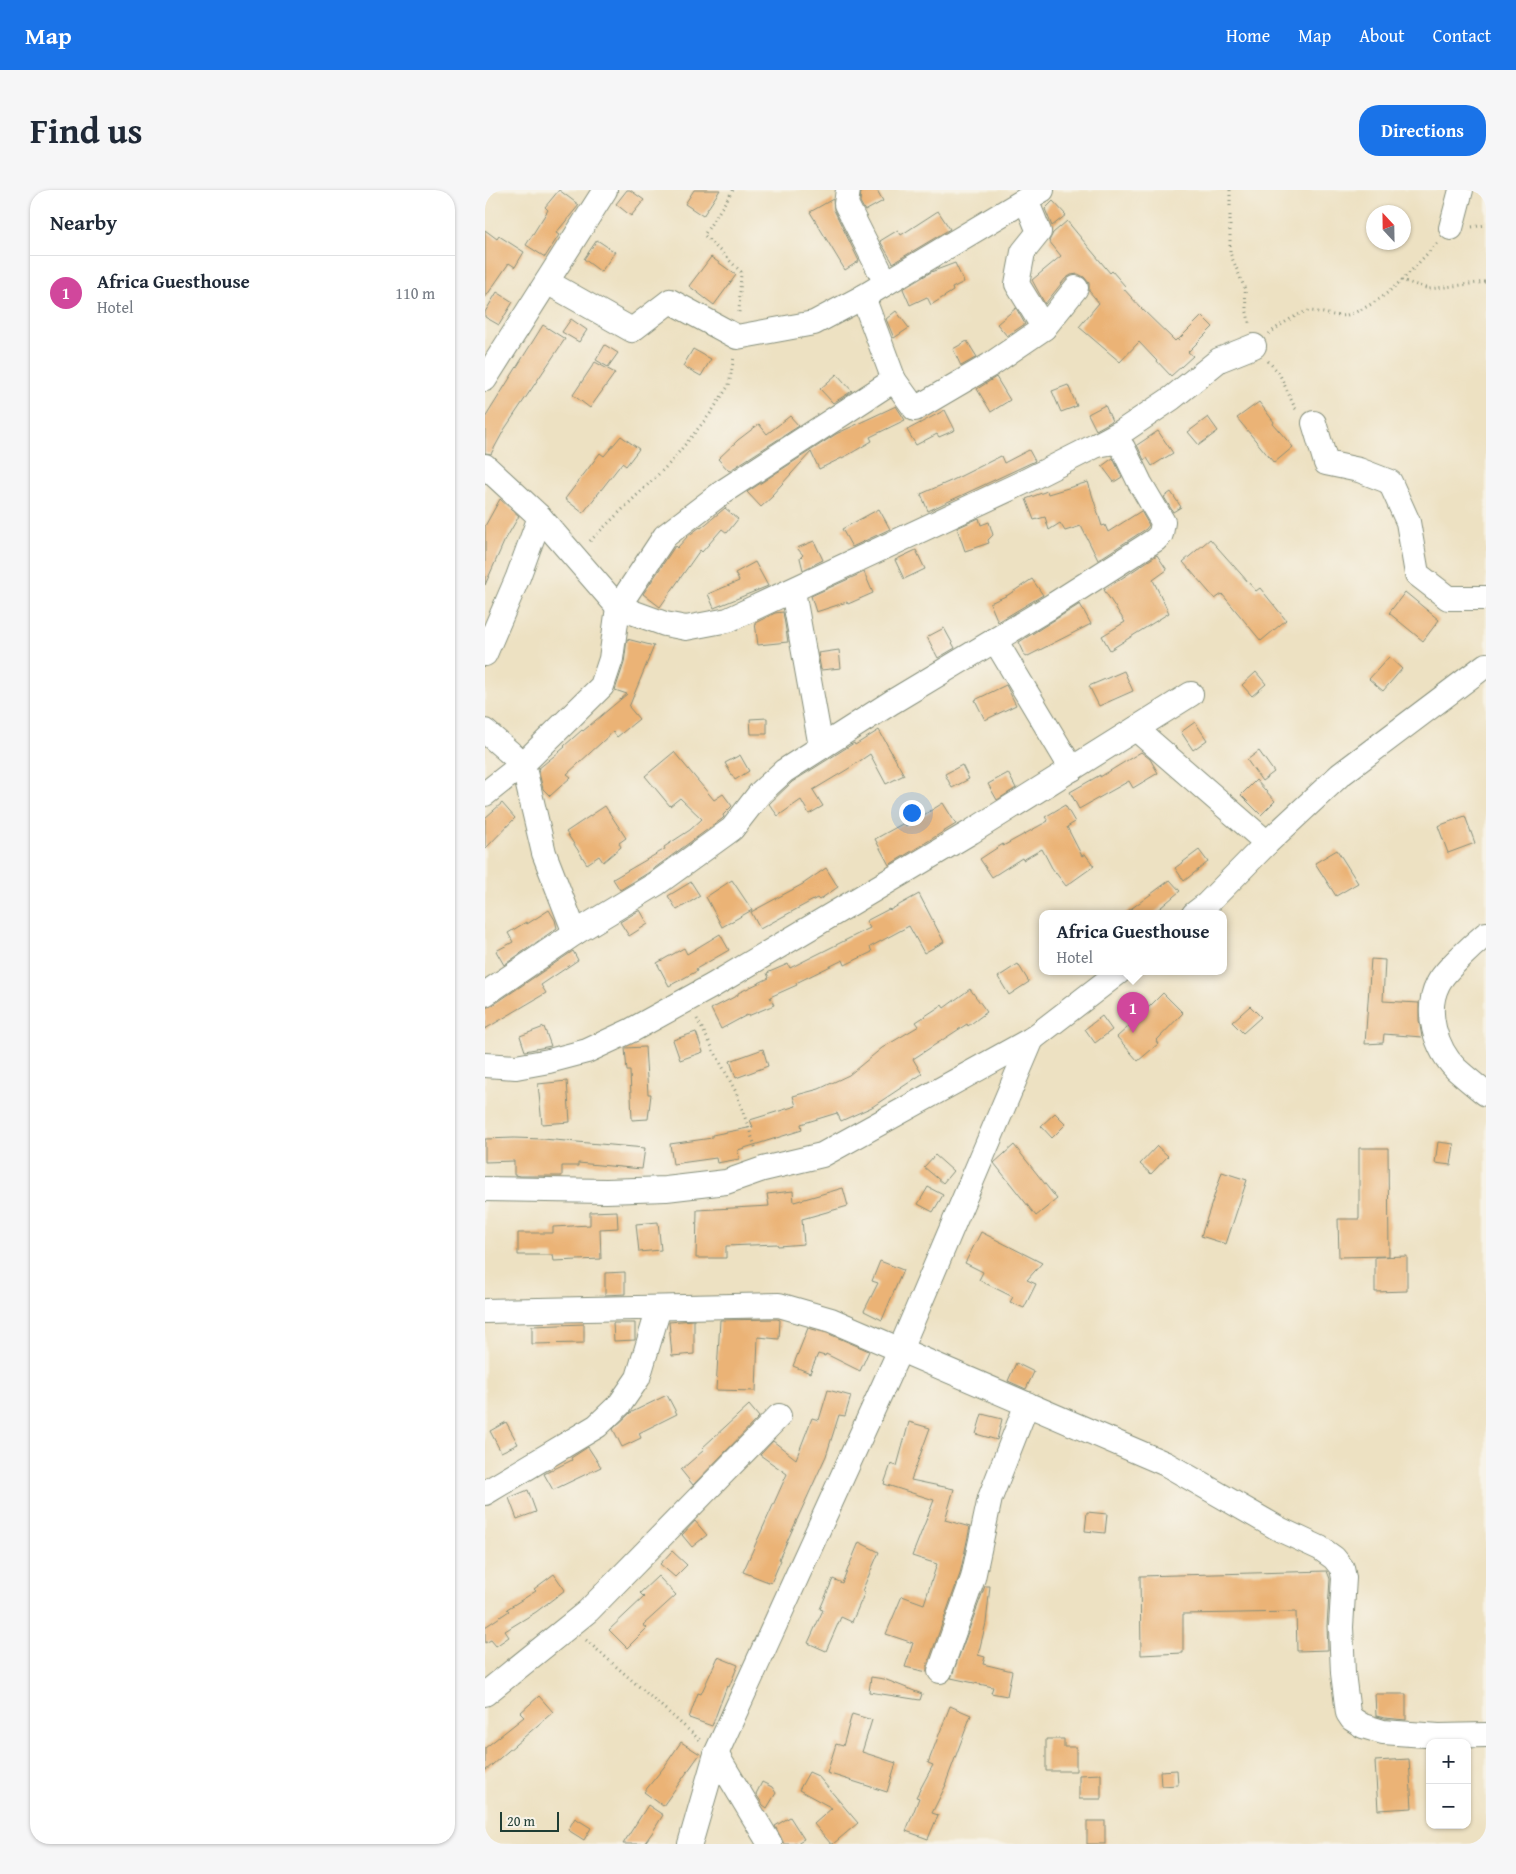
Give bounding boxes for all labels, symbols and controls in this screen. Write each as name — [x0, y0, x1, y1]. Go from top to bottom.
text: Map — [25, 18, 72, 53]
text: Home — [1226, 22, 1270, 49]
text: Map — [1298, 22, 1331, 49]
text: About — [1359, 22, 1405, 49]
text: Contact — [1433, 22, 1491, 49]
text: Find us — [30, 105, 143, 156]
button: Directions — [1359, 105, 1486, 156]
north arrow — [1366, 205, 1411, 250]
text: Nearby — [50, 207, 117, 238]
text: Africa Guesthouse — [97, 267, 250, 295]
text: 1 — [62, 281, 70, 305]
text: 110 m — [395, 281, 435, 305]
text: Hotel — [97, 295, 133, 319]
your location — [899, 800, 925, 826]
popup — [1039, 910, 1227, 975]
text: Africa Guesthouse — [1057, 917, 1209, 945]
text: Hotel — [1057, 945, 1093, 969]
pin: 1 — [1117, 992, 1149, 1033]
map controls — [1426, 1739, 1471, 1829]
button: + — [1426, 1739, 1471, 1784]
button: − — [1426, 1784, 1471, 1829]
scale bar — [500, 1809, 559, 1832]
text: 20 m — [507, 1811, 535, 1831]

